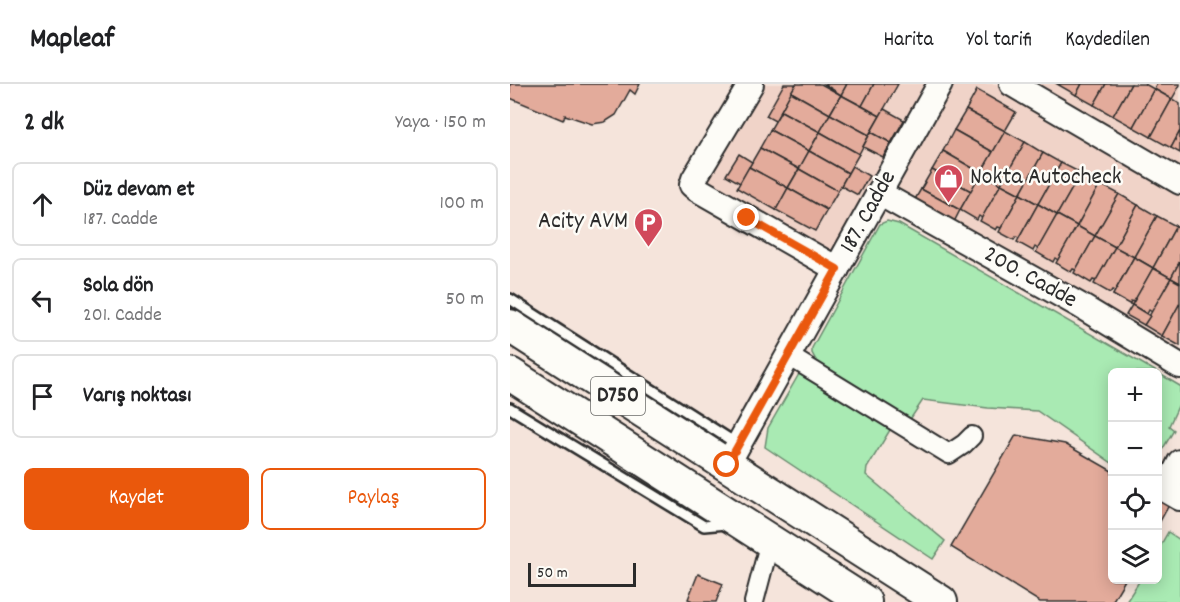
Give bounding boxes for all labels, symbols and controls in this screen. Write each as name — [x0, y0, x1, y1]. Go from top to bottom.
text: Mapleaf — [30, 21, 114, 61]
text: Harita — [884, 26, 933, 56]
text: Yol tarifi — [966, 26, 1032, 56]
text: Kaydedilen — [1065, 26, 1150, 56]
text: 2 dk — [24, 105, 64, 142]
text: Yaya · 150 m — [395, 109, 486, 137]
place label: Nokta Autocheck — [970, 161, 1122, 195]
shop icon: Nokta Autocheck — [933, 162, 965, 204]
street label: 187. Cadde — [832, 165, 906, 259]
text: Düz devam et — [83, 175, 195, 206]
icon: ahead — [26, 188, 59, 221]
text: 100 m — [440, 190, 484, 218]
route end — [733, 204, 759, 230]
place label: Acity AVM — [538, 205, 628, 239]
text: 187. Cadde — [83, 206, 158, 234]
parking icon: Acity AVM — [633, 206, 665, 248]
street label: 200. Cadde — [977, 238, 1083, 318]
text: Sola dön — [83, 271, 153, 302]
icon: left — [26, 284, 59, 317]
text: 50 m — [446, 286, 484, 314]
text: 201. Cadde — [83, 302, 162, 330]
map controls — [1108, 368, 1162, 584]
button: + — [1108, 368, 1162, 422]
road number: D750 — [591, 377, 645, 415]
icon: arrive — [26, 380, 59, 413]
text: Varış noktası — [83, 381, 191, 412]
button: − — [1108, 422, 1162, 476]
route start — [713, 451, 739, 477]
button: Kaydet — [24, 468, 249, 530]
button: Paylaş — [261, 468, 486, 530]
button: locate — [1108, 476, 1162, 530]
button: layers — [1108, 530, 1162, 584]
scale bar — [528, 560, 636, 588]
text: 50 m — [537, 562, 568, 585]

